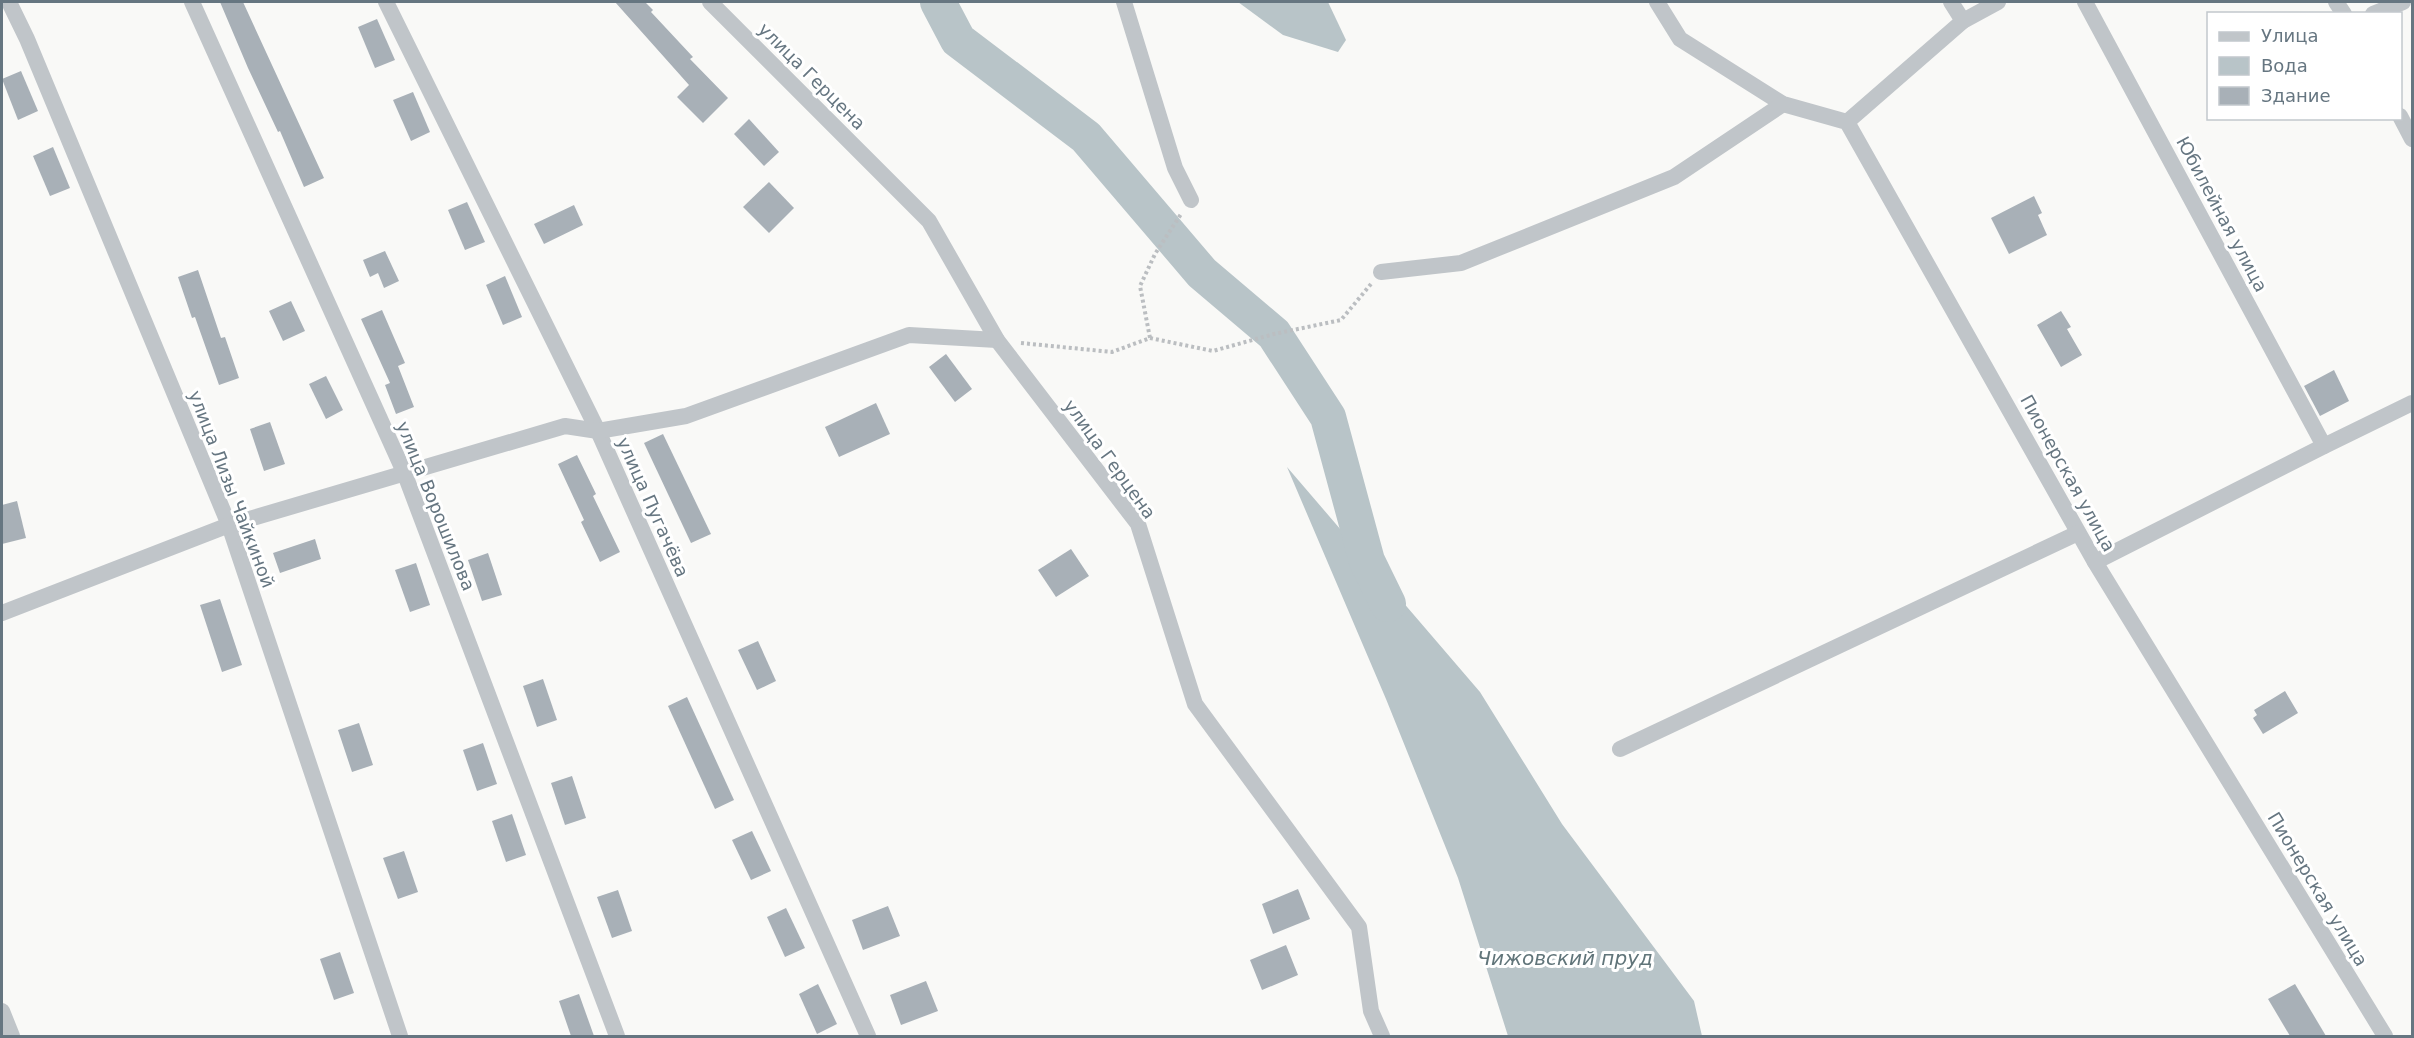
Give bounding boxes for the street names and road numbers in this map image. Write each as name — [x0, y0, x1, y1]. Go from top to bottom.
street label: улица Герцена — [754, 18, 870, 134]
street label: Юбилейная улица — [2172, 133, 2272, 295]
street label: улица Лизы Чайкиной — [185, 387, 279, 591]
street label: Пионерская улица — [2016, 391, 2120, 555]
street label: улица Герцена — [1060, 395, 1160, 523]
street label: улица Ворошилова — [392, 418, 480, 594]
street label: улица Пугачёва — [613, 434, 693, 580]
street label: Пионерская улица — [2264, 808, 2372, 970]

